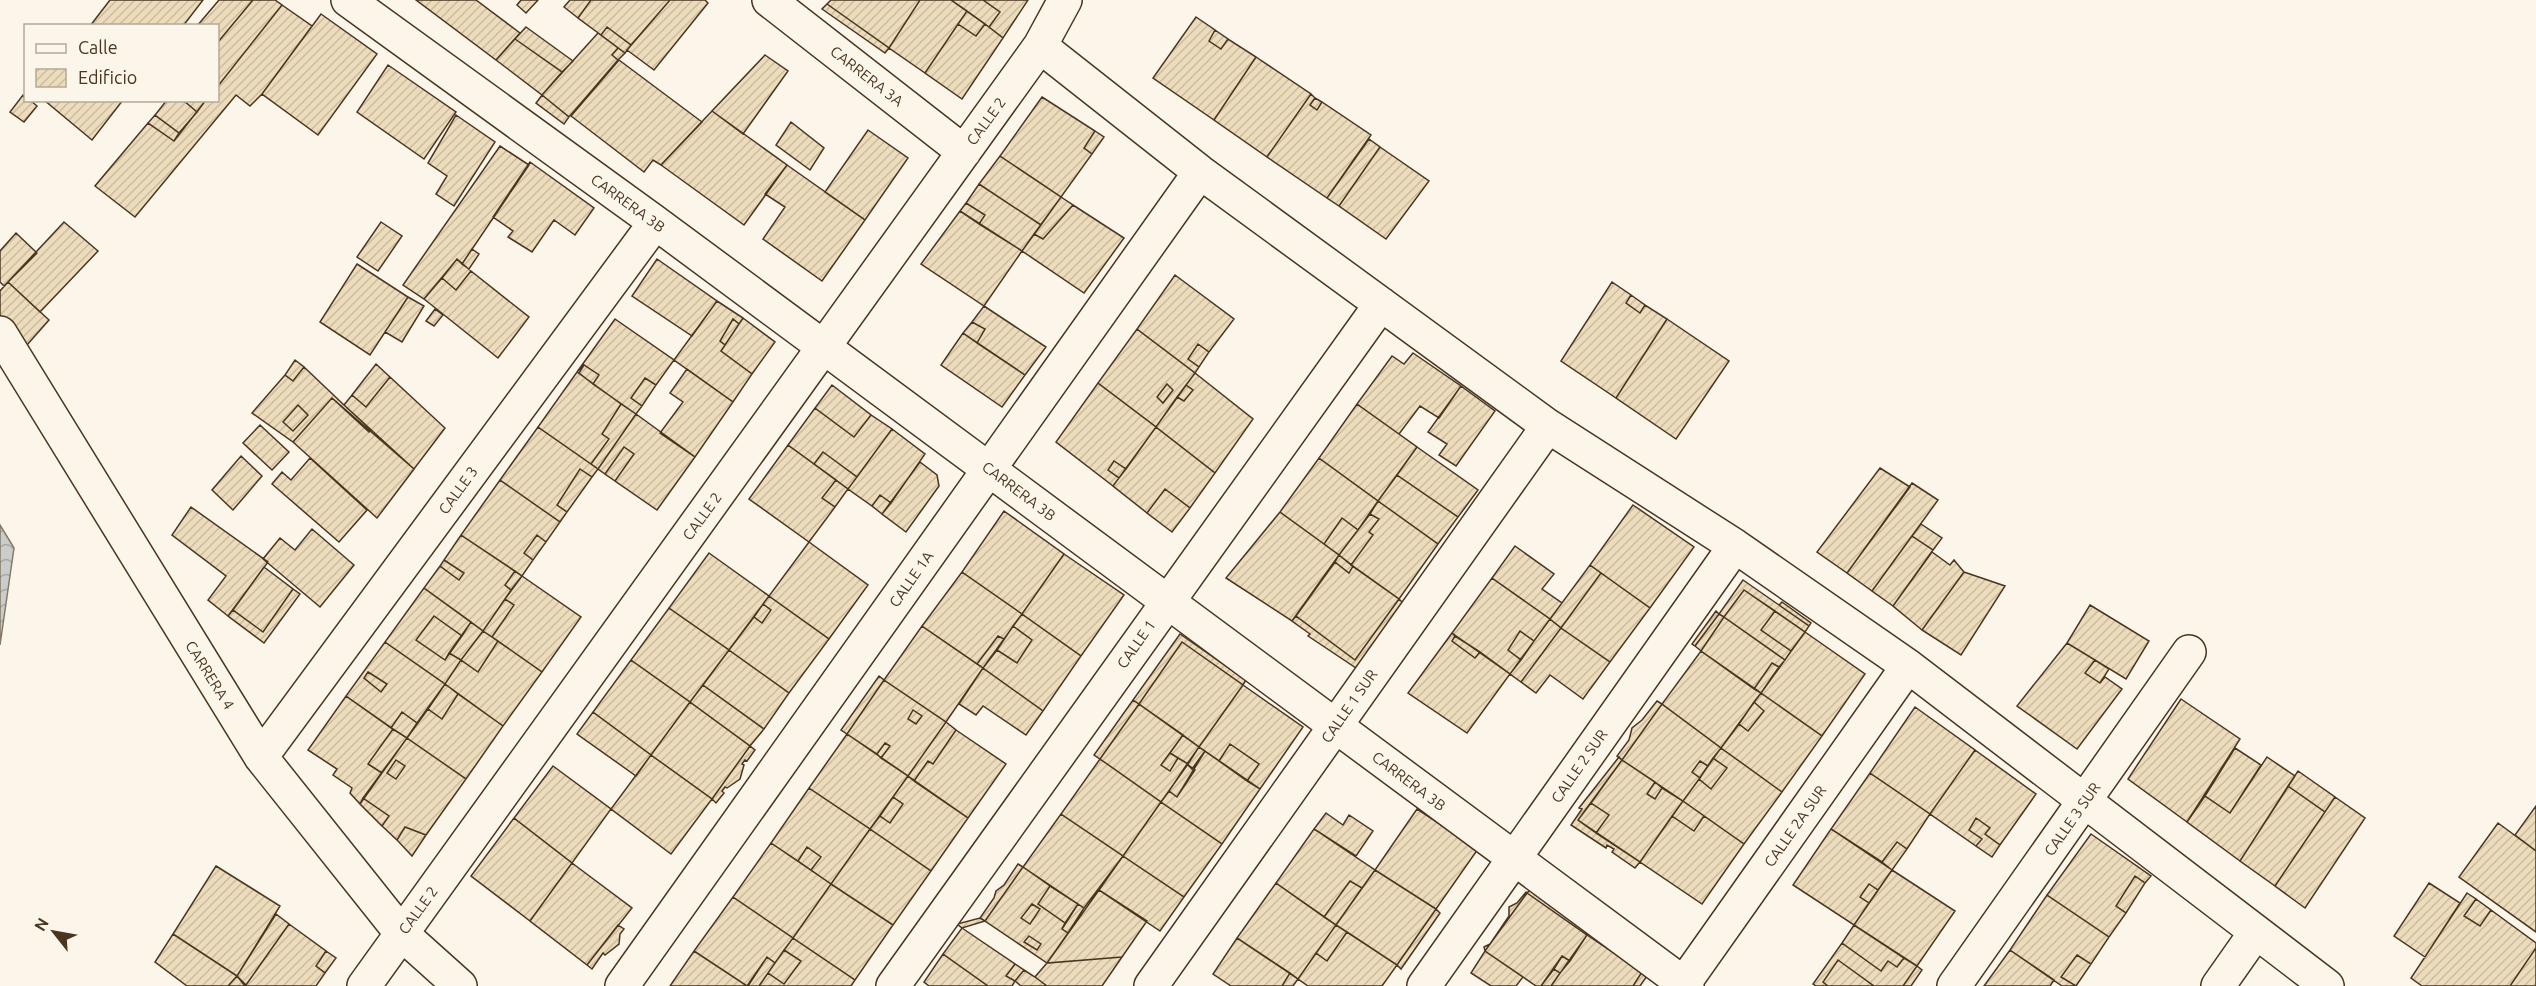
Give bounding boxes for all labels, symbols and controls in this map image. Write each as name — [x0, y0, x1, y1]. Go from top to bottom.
legend — [24, 24, 219, 102]
text: Calle — [78, 37, 118, 57]
street label: CARRERA 3A — [827, 42, 907, 110]
text: Edificio — [78, 67, 137, 87]
street label: CALLE 2 — [963, 94, 1009, 148]
street label: CARRERA 3B — [588, 170, 668, 236]
street label: CARRERA 3B — [979, 458, 1059, 524]
street label: CALLE 3 — [435, 463, 481, 517]
street label: CALLE 2 — [679, 489, 725, 543]
street label: CALLE 1A — [886, 547, 937, 610]
street label: CALLE 1 — [1113, 617, 1159, 671]
street label: CARRERA 4 — [182, 637, 238, 713]
street label: CALLE 1 SUR — [1317, 666, 1381, 746]
street label: CALLE 2 SUR — [1547, 726, 1611, 806]
street label: CARRERA 3B — [1369, 748, 1449, 814]
street label: CALLE 3 SUR — [2040, 779, 2104, 859]
street label: CALLE 2A SUR — [1761, 782, 1829, 870]
street label: CALLE 2 — [395, 883, 441, 937]
north arrow — [24, 902, 84, 962]
text: N — [30, 915, 52, 934]

